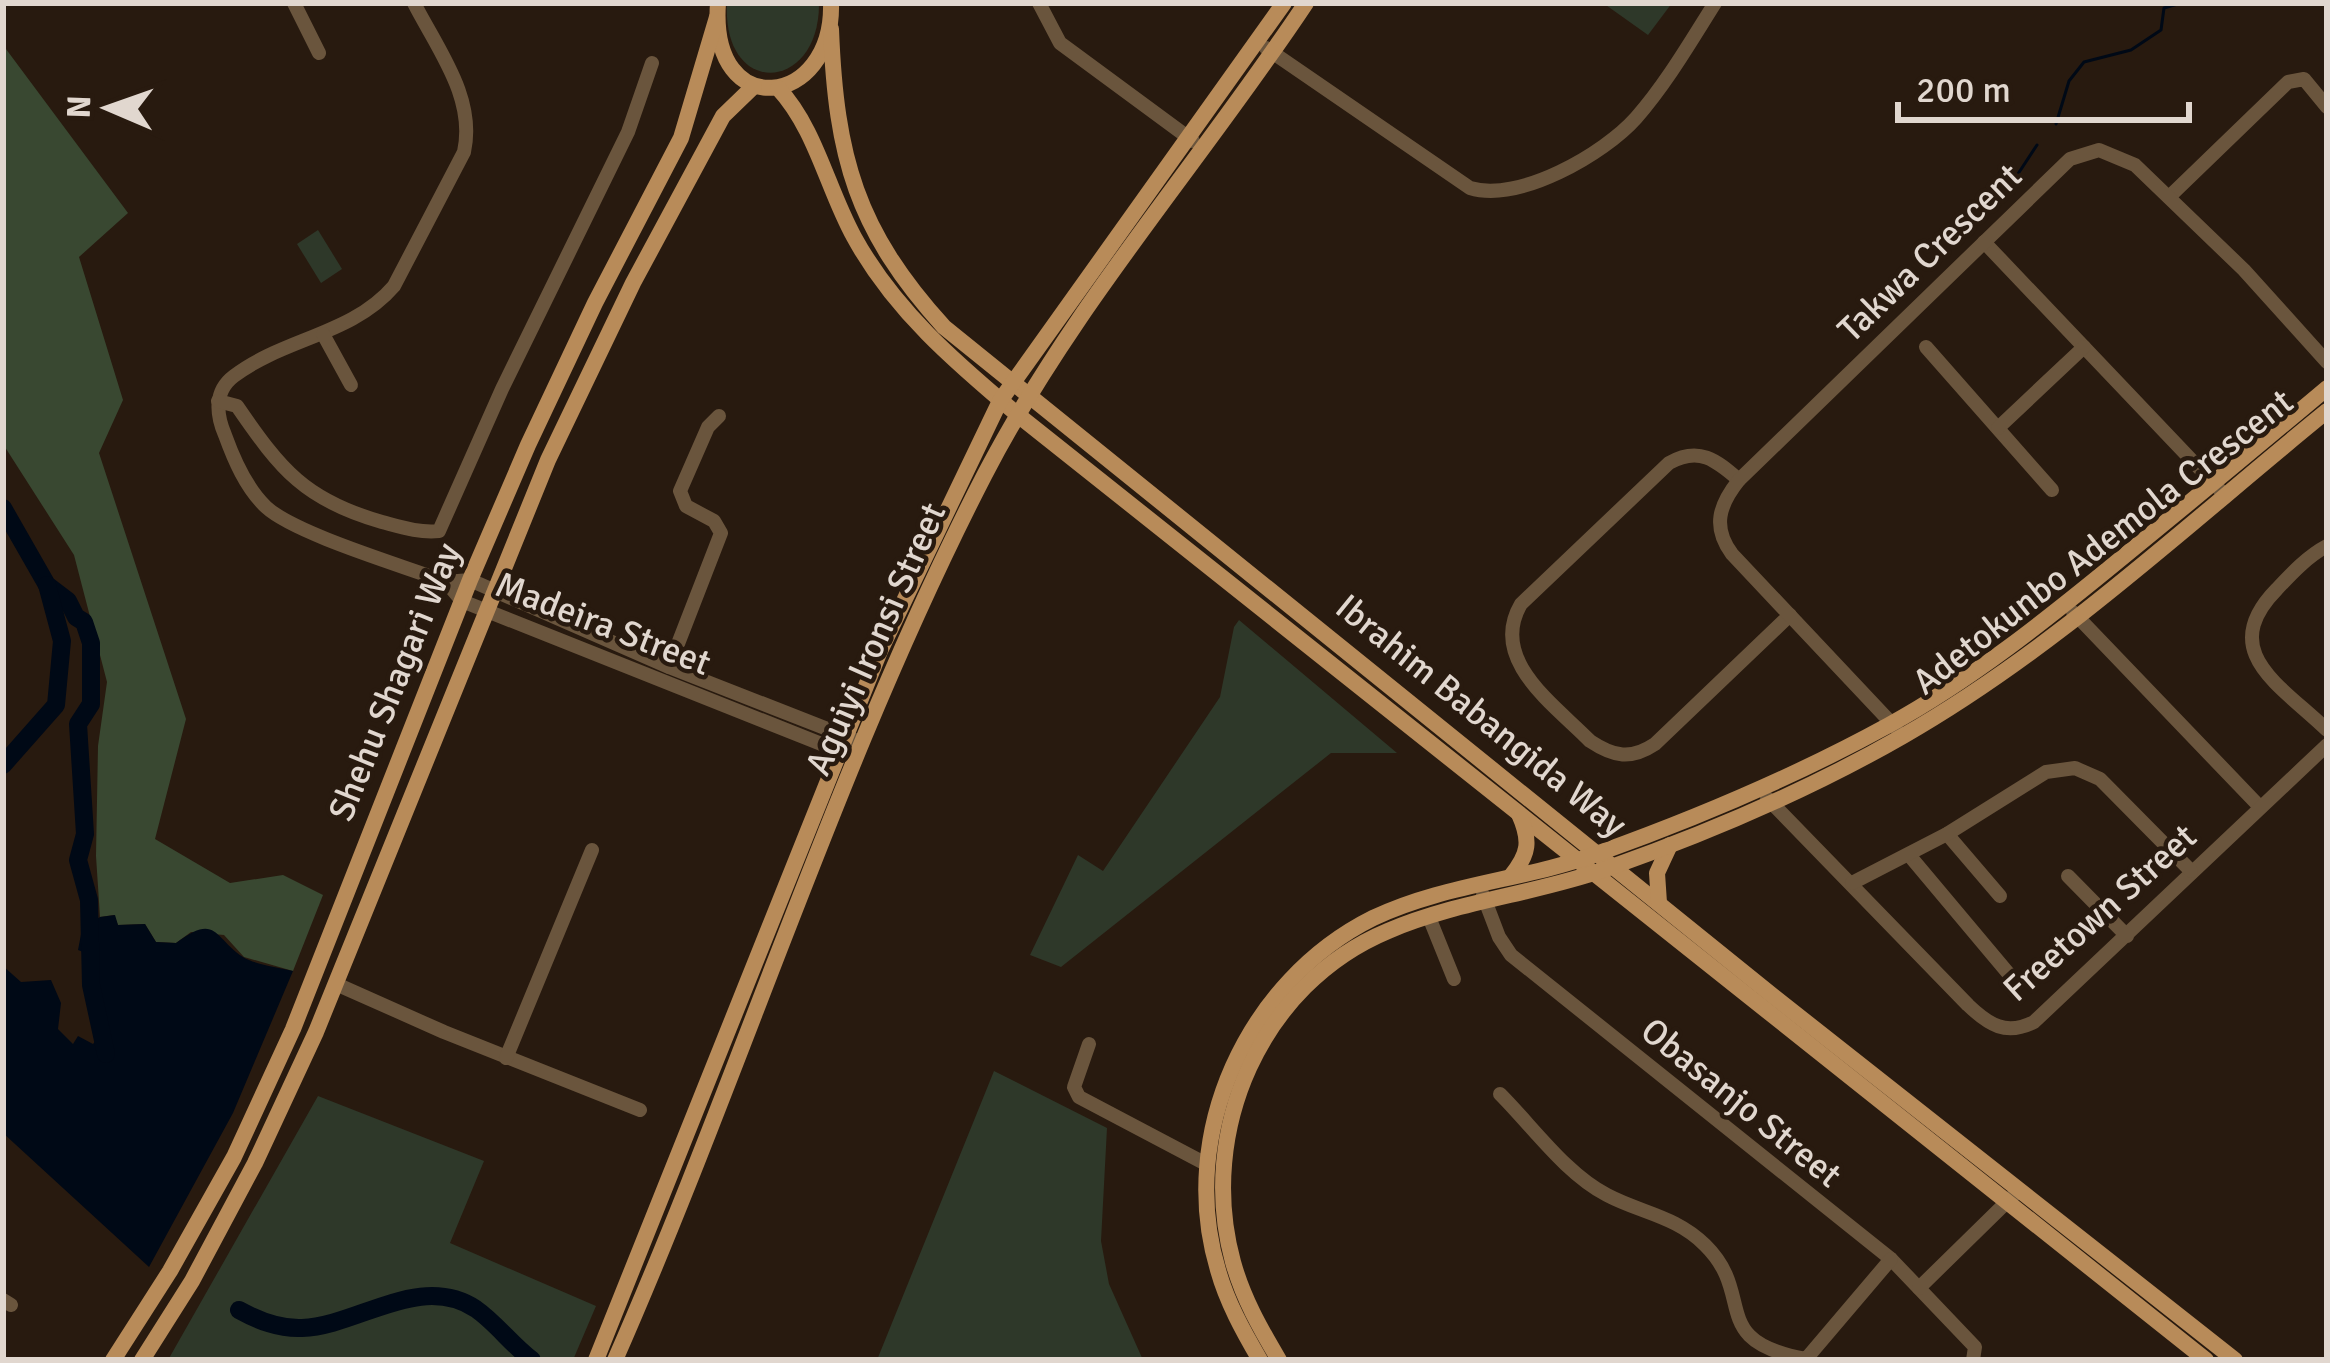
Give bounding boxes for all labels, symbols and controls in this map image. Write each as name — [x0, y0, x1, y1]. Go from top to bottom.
north arrow — [48, 48, 168, 168]
scale bar — [1898, 48, 2189, 122]
text: 200 m — [1916, 68, 2011, 113]
text: N — [59, 95, 100, 119]
street label: Takwa Crescent — [1829, 154, 2031, 352]
street label: Adetokunbo Ademola Crescent — [1904, 379, 2302, 705]
street label: Aguiyi Ironsi Street — [796, 496, 956, 782]
street label: Shehu Shagari Way — [319, 537, 471, 827]
street label: Madeira Street — [489, 562, 717, 686]
street label: Ibrahim Babangida Way — [1326, 585, 1636, 847]
street label: Freetown Street — [1994, 814, 2206, 1012]
street label: Obasanjo Street — [1632, 1008, 1850, 1198]

